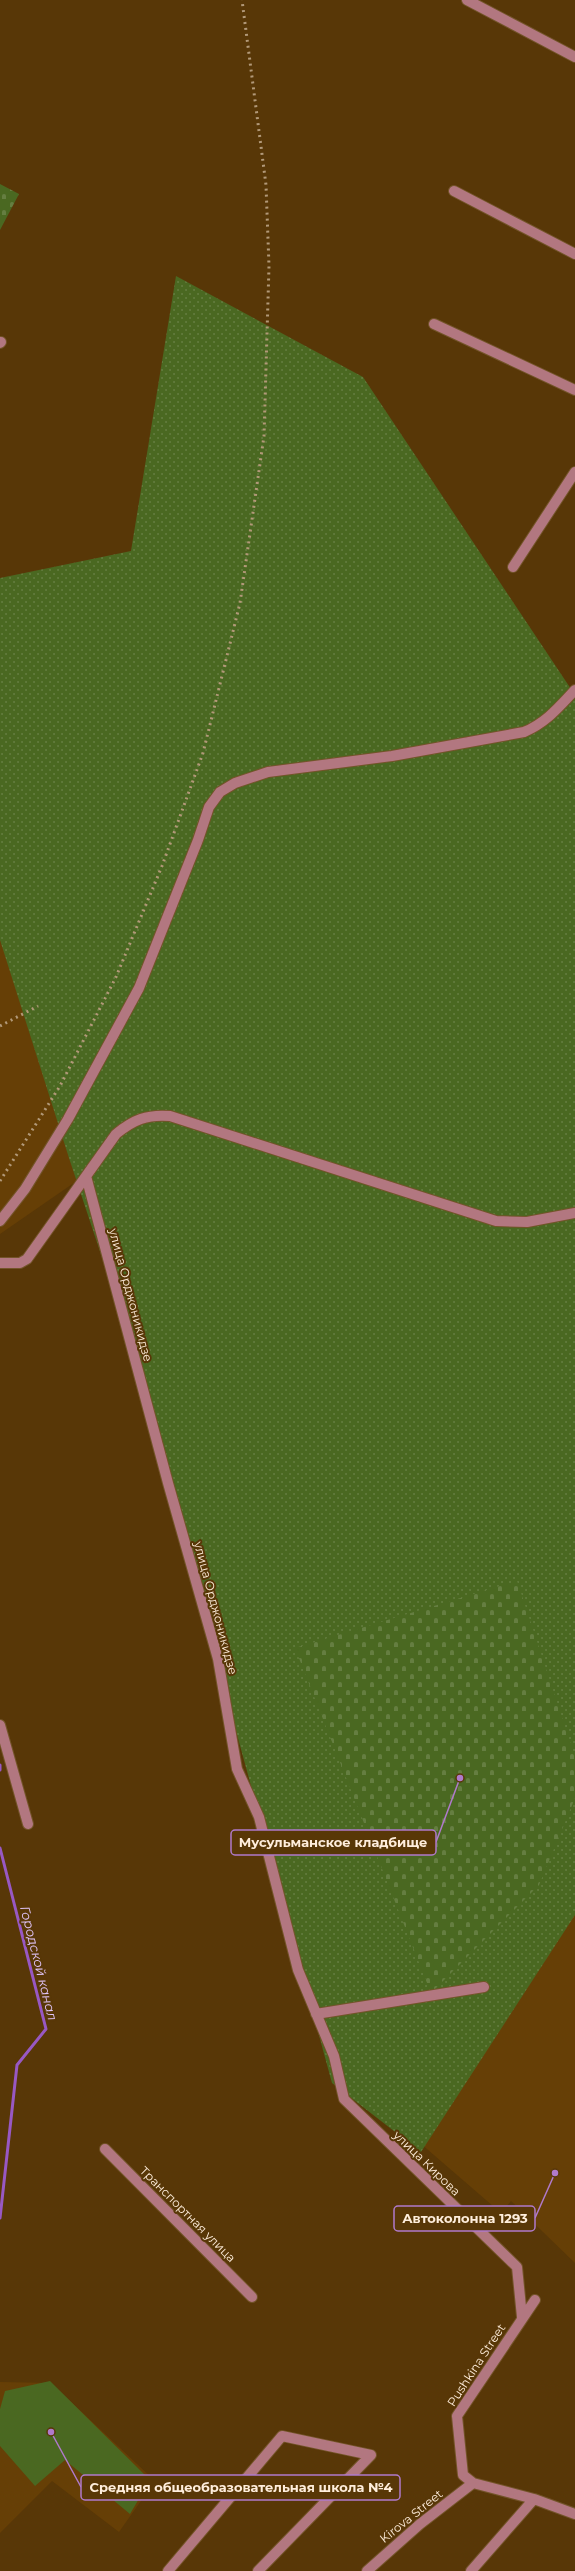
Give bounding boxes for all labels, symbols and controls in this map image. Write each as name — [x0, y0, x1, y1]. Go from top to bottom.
street label: улица Орджоникидзе — [106, 1226, 156, 1363]
street label: улица Орджоникидзе — [191, 1539, 241, 1676]
callout: Мусульманское кладбище — [231, 1830, 436, 1855]
text: Мусульманское кладбище — [239, 1834, 427, 1850]
water label: Городской канал — [17, 1904, 61, 2022]
street label: улица Кирова — [390, 2127, 464, 2199]
street label: Транспортная улица — [137, 2163, 239, 2265]
callout: Автоколонна 1293 — [394, 2206, 535, 2231]
text: Автоколонна 1293 — [402, 2210, 528, 2226]
street label: Pushkina Street — [444, 2321, 508, 2409]
callout: Средняя общеобразовательная школа №4 — [81, 2475, 400, 2500]
text: Средняя общеобразовательная школа №4 — [89, 2479, 393, 2495]
street label: Kirova Street — [377, 2486, 446, 2546]

